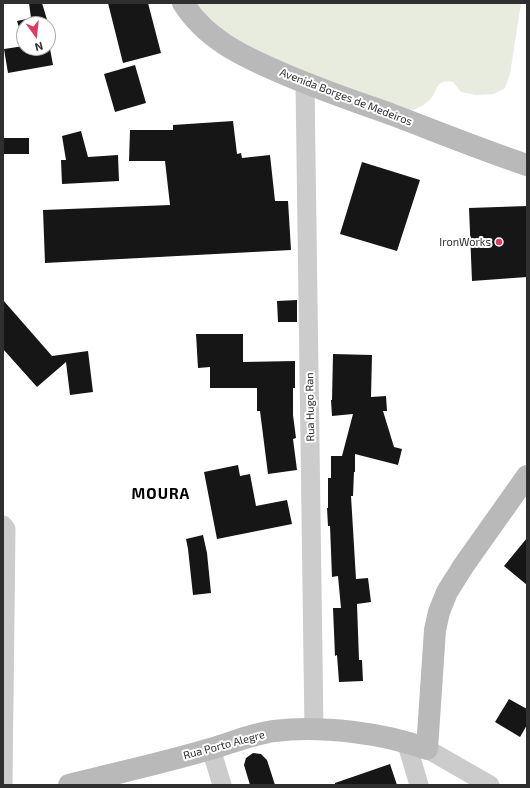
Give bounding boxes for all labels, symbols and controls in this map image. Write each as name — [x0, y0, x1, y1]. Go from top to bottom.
north arrow — [16, 16, 56, 56]
text: N — [33, 40, 45, 54]
street label: Avenida Borges de Medeiros — [278, 66, 414, 128]
place label: IronWorks — [439, 235, 491, 249]
marker: IronWorks — [494, 237, 504, 247]
street label: Rua Hugo Ran — [303, 372, 317, 442]
district label: MOURA — [132, 485, 190, 503]
street label: Rua Porto Alegre — [182, 728, 266, 762]

